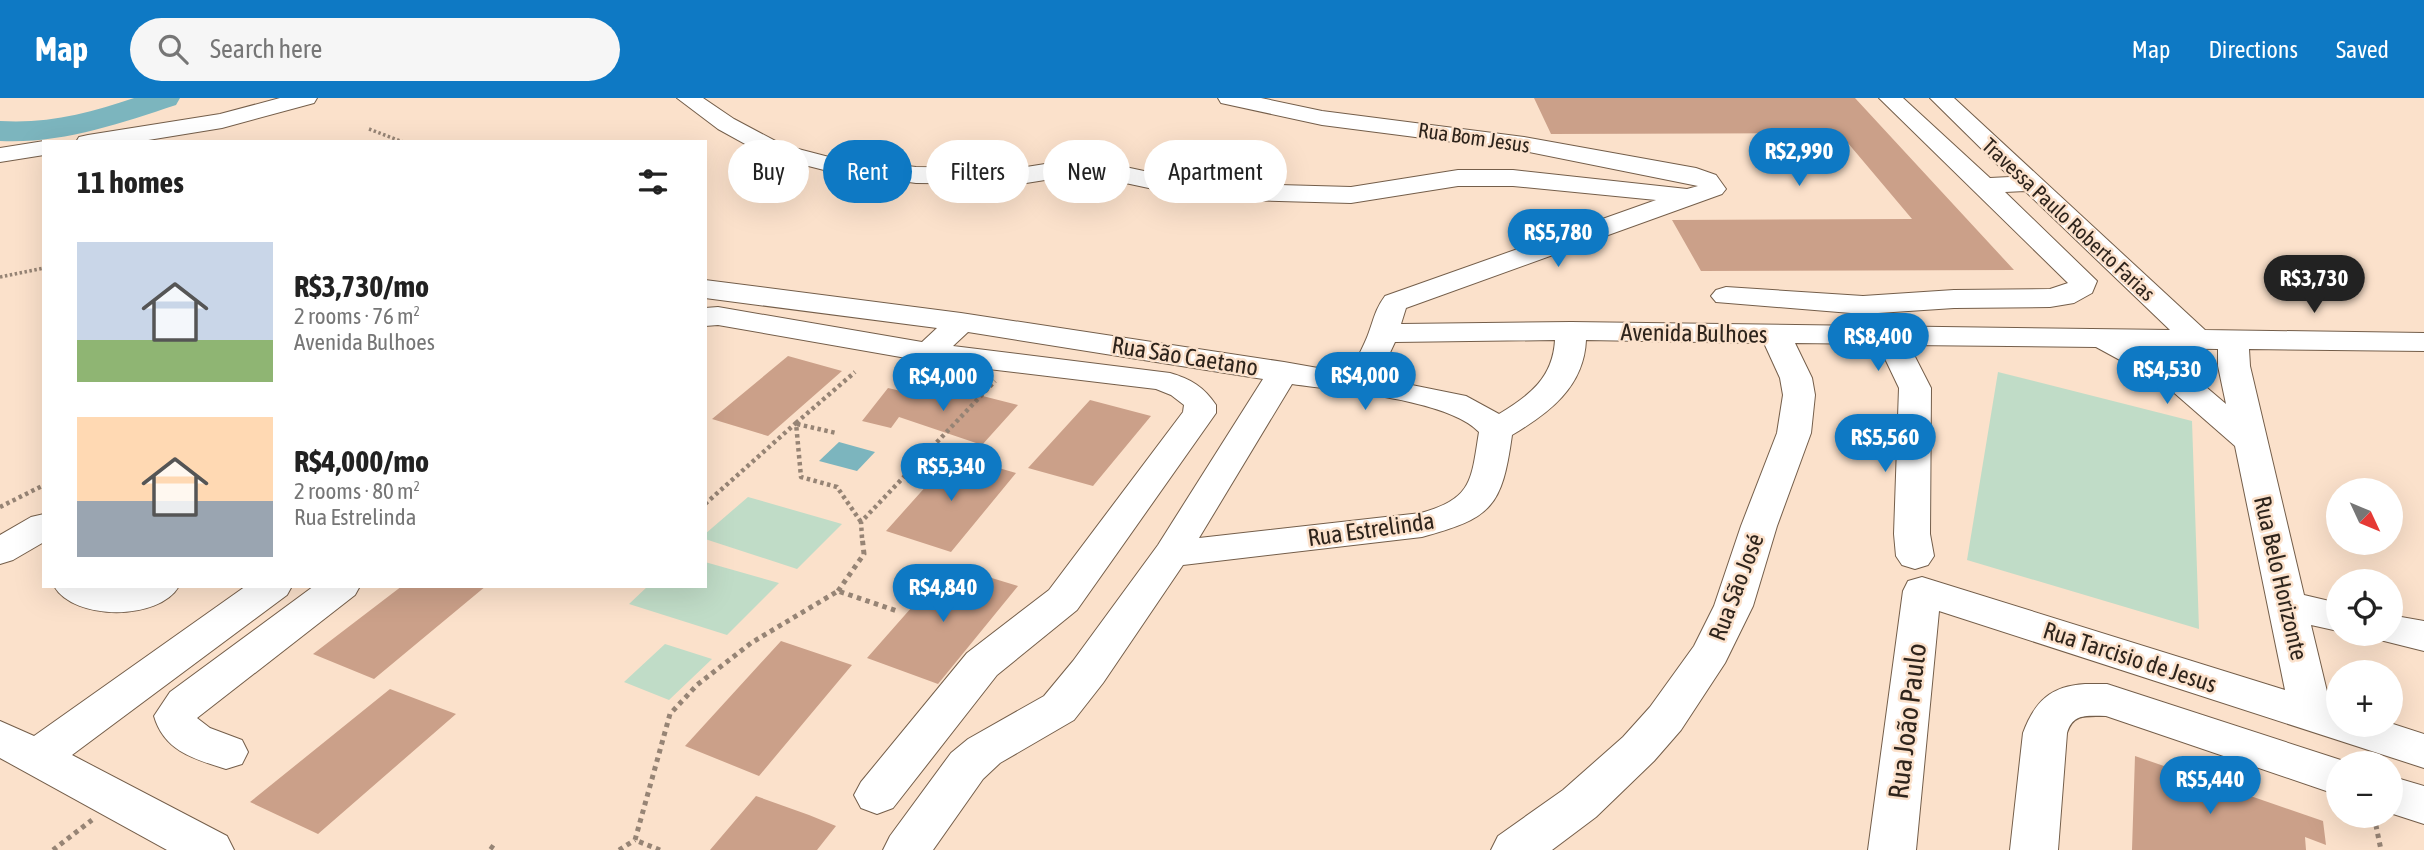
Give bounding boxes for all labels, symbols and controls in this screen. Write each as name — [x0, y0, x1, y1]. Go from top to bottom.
search box — [130, 18, 620, 81]
text: Map — [35, 30, 88, 68]
icon: search — [154, 30, 192, 68]
text: Search here — [210, 34, 322, 64]
text: Map — [2132, 36, 2170, 63]
text: Directions — [2208, 36, 2298, 63]
text: Saved — [2336, 36, 2389, 63]
street label: Rua Bom Jesus — [1417, 117, 1531, 157]
pin: R$2,990 — [1734, 129, 1864, 188]
street label: Travessa Paulo Roberto Farias — [1978, 133, 2160, 305]
text: R$2,990 — [1765, 138, 1833, 164]
chip: Buy — [728, 140, 809, 203]
chip: Rent — [823, 140, 912, 203]
chip: Filters — [926, 140, 1029, 203]
chip: New — [1043, 140, 1130, 203]
chip: Apartment — [1144, 140, 1287, 203]
icon: filters — [634, 163, 672, 201]
text: 11 homes — [77, 165, 184, 199]
pin: R$5,780 — [1493, 209, 1623, 269]
text: R$5,780 — [1524, 219, 1592, 245]
pin: R$3,730 — [2249, 256, 2379, 315]
text: R$3,730 — [2280, 265, 2348, 291]
text: R$3,730/mo — [294, 269, 429, 303]
icon: home — [133, 270, 217, 354]
text: 2 rooms · 76 m² — [294, 303, 420, 329]
pin: R$8,400 — [1813, 314, 1943, 373]
street label: Avenida Bulhoes — [1620, 318, 1768, 348]
text: R$8,400 — [1844, 323, 1912, 349]
text: Avenida Bulhoes — [294, 329, 435, 355]
street label: Rua São Caetano — [1110, 331, 1260, 381]
pin: R$4,530 — [2102, 346, 2232, 406]
pin: R$4,000 — [1300, 352, 1430, 412]
pin: R$4,000 — [878, 354, 1008, 413]
text: R$4,530 — [2133, 356, 2201, 382]
text: R$4,000 — [1331, 362, 1399, 388]
text: R$4,000 — [909, 363, 977, 389]
pin: R$5,560 — [1820, 414, 1950, 474]
text: R$5,560 — [1851, 424, 1919, 450]
text: R$4,000/mo — [294, 444, 429, 478]
pin: R$5,340 — [886, 444, 1016, 503]
icon: home — [133, 445, 217, 529]
text: R$5,340 — [917, 453, 985, 479]
text: 2 rooms · 80 m² — [294, 478, 420, 504]
north arrow — [2326, 478, 2403, 555]
map controls — [2326, 478, 2403, 828]
street label: Rua Belo Horizonte — [2249, 493, 2313, 663]
text: Rua Estrelinda — [294, 504, 416, 530]
street label: Rua Estrelinda — [1306, 507, 1436, 551]
street label: Rua São José — [1703, 530, 1769, 644]
pin: R$4,840 — [878, 564, 1008, 624]
button: locate — [2326, 569, 2403, 646]
text: R$4,840 — [909, 574, 977, 600]
street label: Rua Tarcisio de Jesus — [2040, 616, 2220, 698]
street label: Rua João Paulo — [1882, 641, 1932, 801]
button: + — [2326, 660, 2403, 737]
button: − — [2326, 751, 2403, 828]
pin: R$5,440 — [2145, 756, 2275, 816]
text: R$5,440 — [2176, 766, 2244, 792]

